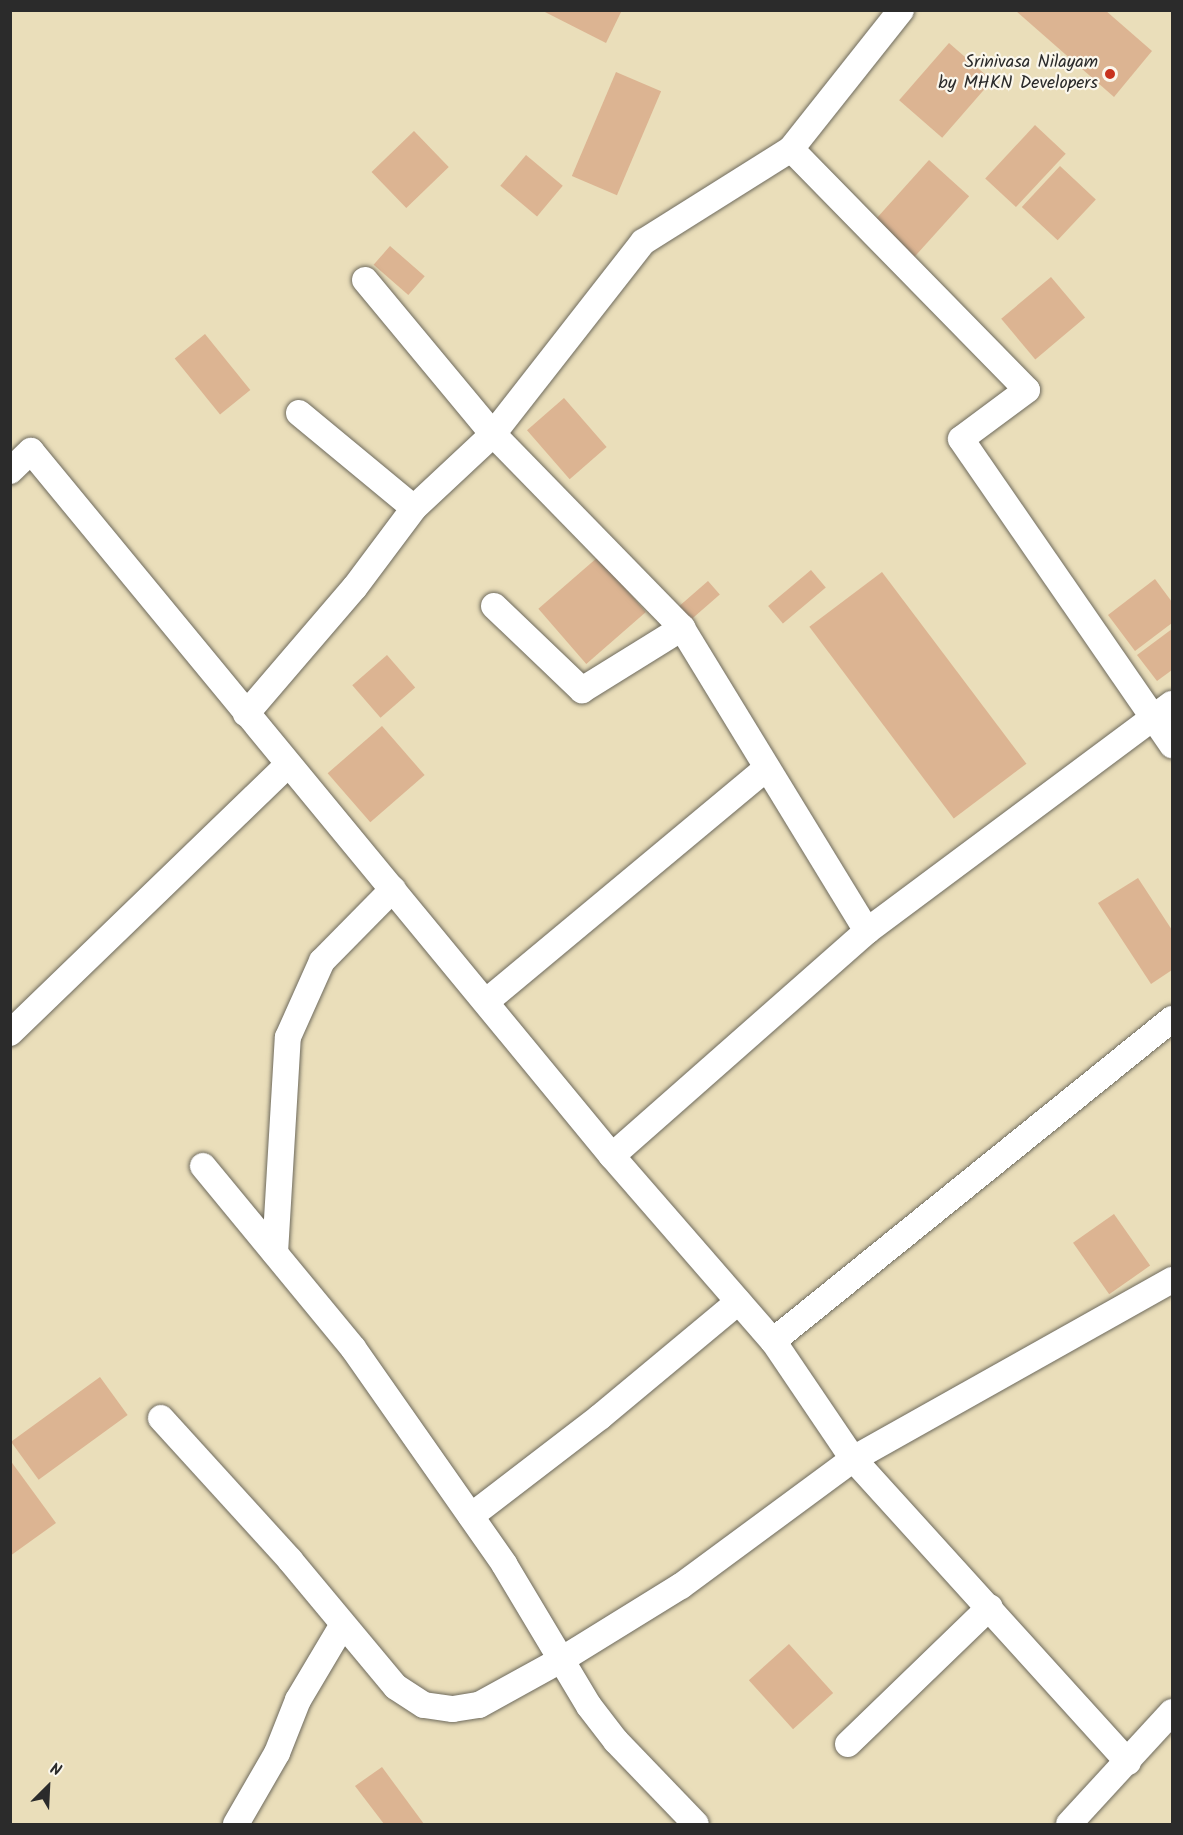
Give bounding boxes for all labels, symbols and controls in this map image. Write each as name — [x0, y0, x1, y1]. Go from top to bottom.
place label: Srinivasa Nilayam by MHKN Developers — [938, 53, 1098, 96]
marker: Srinivasa Nilayam by MHKN Developers — [1103, 67, 1117, 81]
north arrow — [18, 1757, 78, 1817]
text: N — [46, 1757, 65, 1784]

